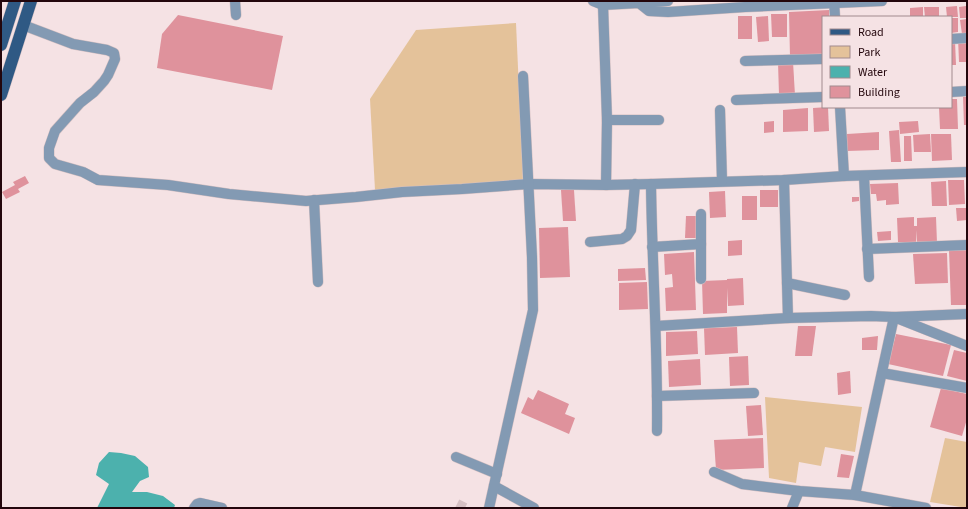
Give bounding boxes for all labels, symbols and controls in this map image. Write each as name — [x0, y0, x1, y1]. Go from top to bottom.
legend — [822, 16, 952, 108]
text: Road — [858, 24, 884, 41]
text: Park — [858, 44, 880, 61]
text: Water — [858, 64, 888, 81]
text: Building — [858, 84, 900, 101]

